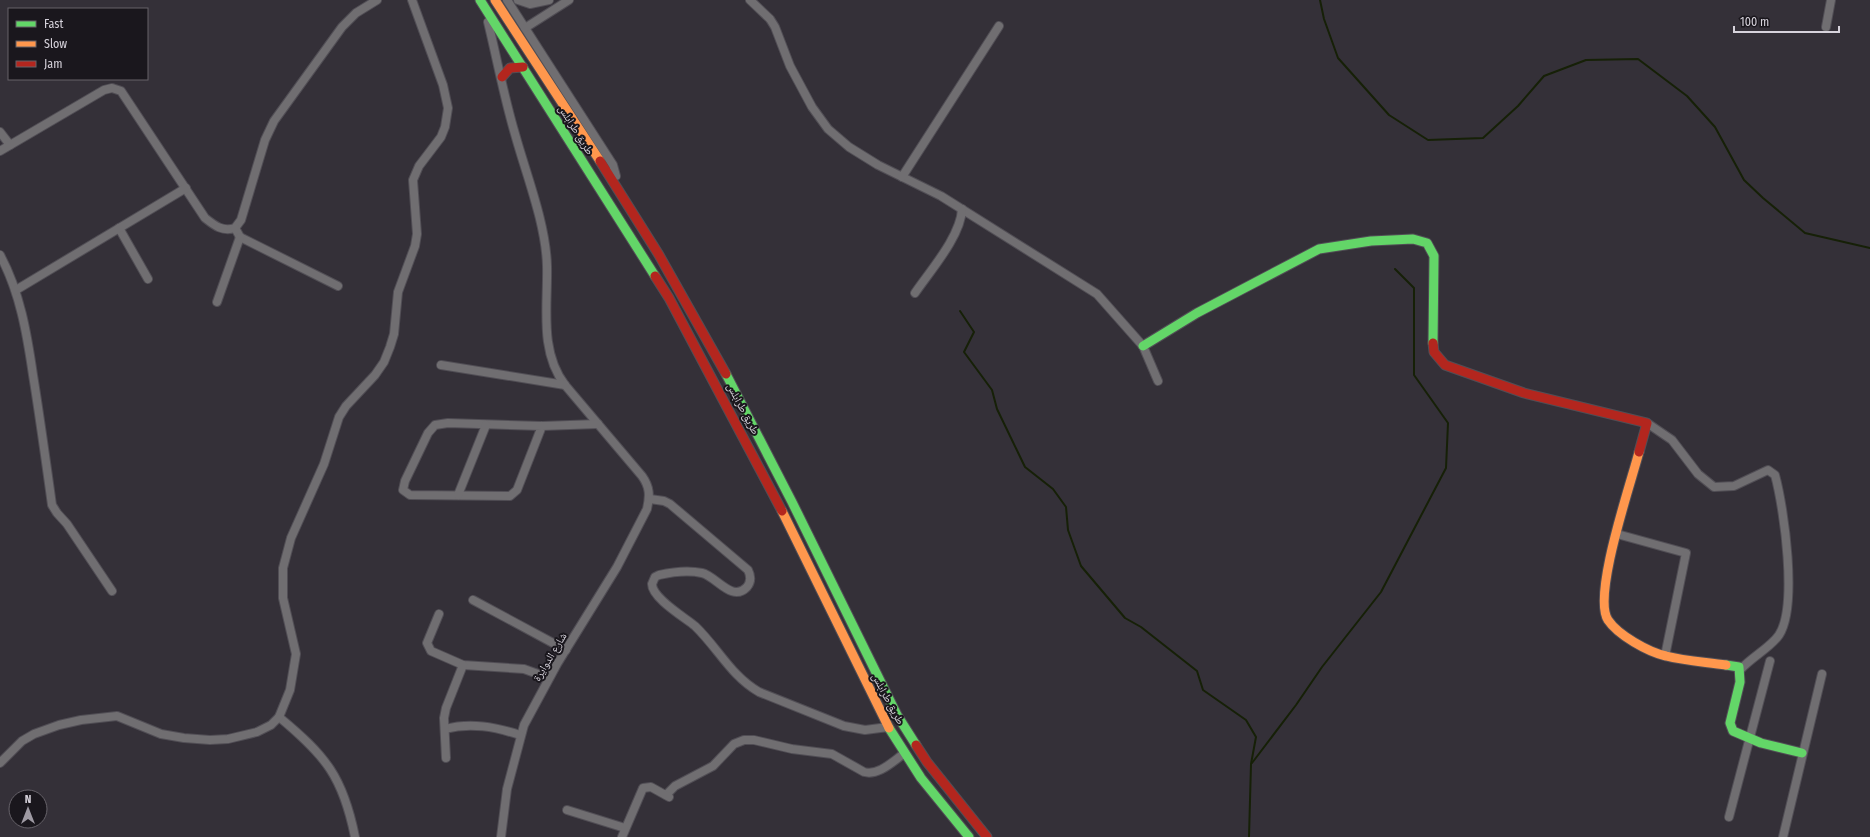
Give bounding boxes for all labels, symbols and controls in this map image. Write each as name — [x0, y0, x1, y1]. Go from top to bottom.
legend — [8, 8, 148, 80]
scale bar — [1734, 8, 1839, 34]
text: 100 m — [1740, 15, 1769, 29]
text: Fast — [44, 17, 63, 31]
text: Slow — [44, 37, 67, 51]
text: Jam — [44, 57, 62, 71]
street label: طريق طرابلس — [556, 103, 596, 157]
street label: طريق طرابلس — [724, 381, 762, 437]
street label: شارع الدوايرة — [530, 630, 570, 684]
street label: طريق طرابلس — [869, 671, 907, 727]
north arrow — [8, 789, 48, 829]
text: N — [25, 793, 31, 806]

